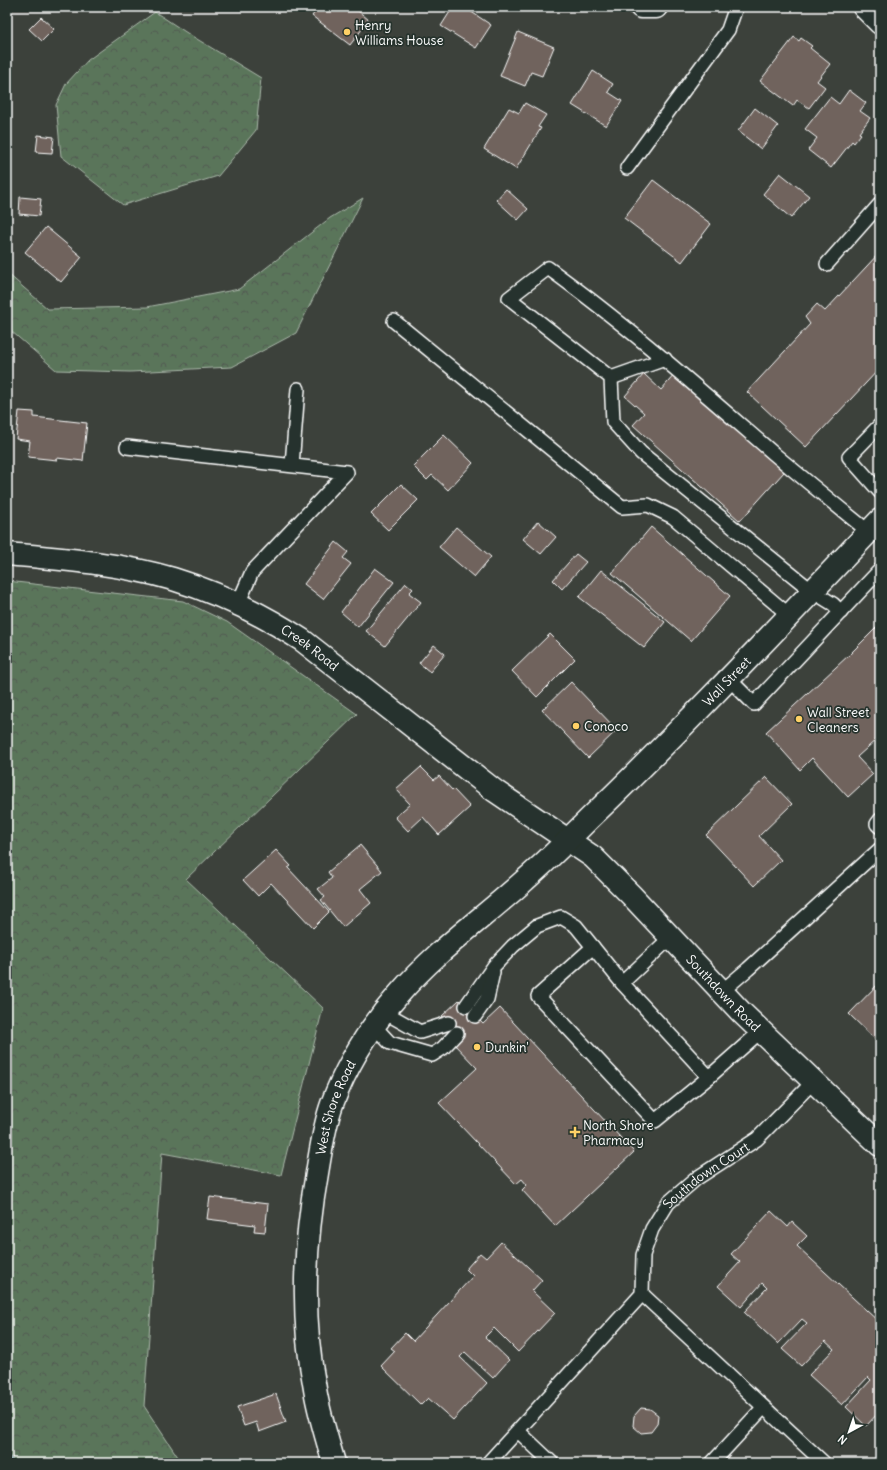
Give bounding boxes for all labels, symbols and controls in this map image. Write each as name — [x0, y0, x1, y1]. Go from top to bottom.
place label: Henry Williams House — [355, 17, 443, 49]
marker: Henry Williams House — [342, 27, 352, 37]
street label: Creek Road — [278, 620, 343, 674]
street label: Wall Street — [699, 652, 755, 710]
place label: Wall Street Cleaners — [807, 704, 870, 736]
marker: Wall Street Cleaners — [794, 714, 804, 724]
place label: Conoco — [584, 718, 628, 735]
marker: Conoco — [571, 721, 581, 731]
street label: Southdown Road — [683, 951, 765, 1035]
place label: Dunkin' — [485, 1039, 529, 1056]
marker: Dunkin' — [472, 1042, 482, 1052]
street label: West Shore Road — [312, 1057, 359, 1156]
place label: North Shore Pharmacy — [583, 1117, 653, 1149]
marker: North Shore Pharmacy — [570, 1127, 580, 1137]
street label: Southdown Court — [659, 1138, 753, 1211]
north arrow — [829, 1412, 869, 1452]
text: N — [835, 1432, 850, 1447]

